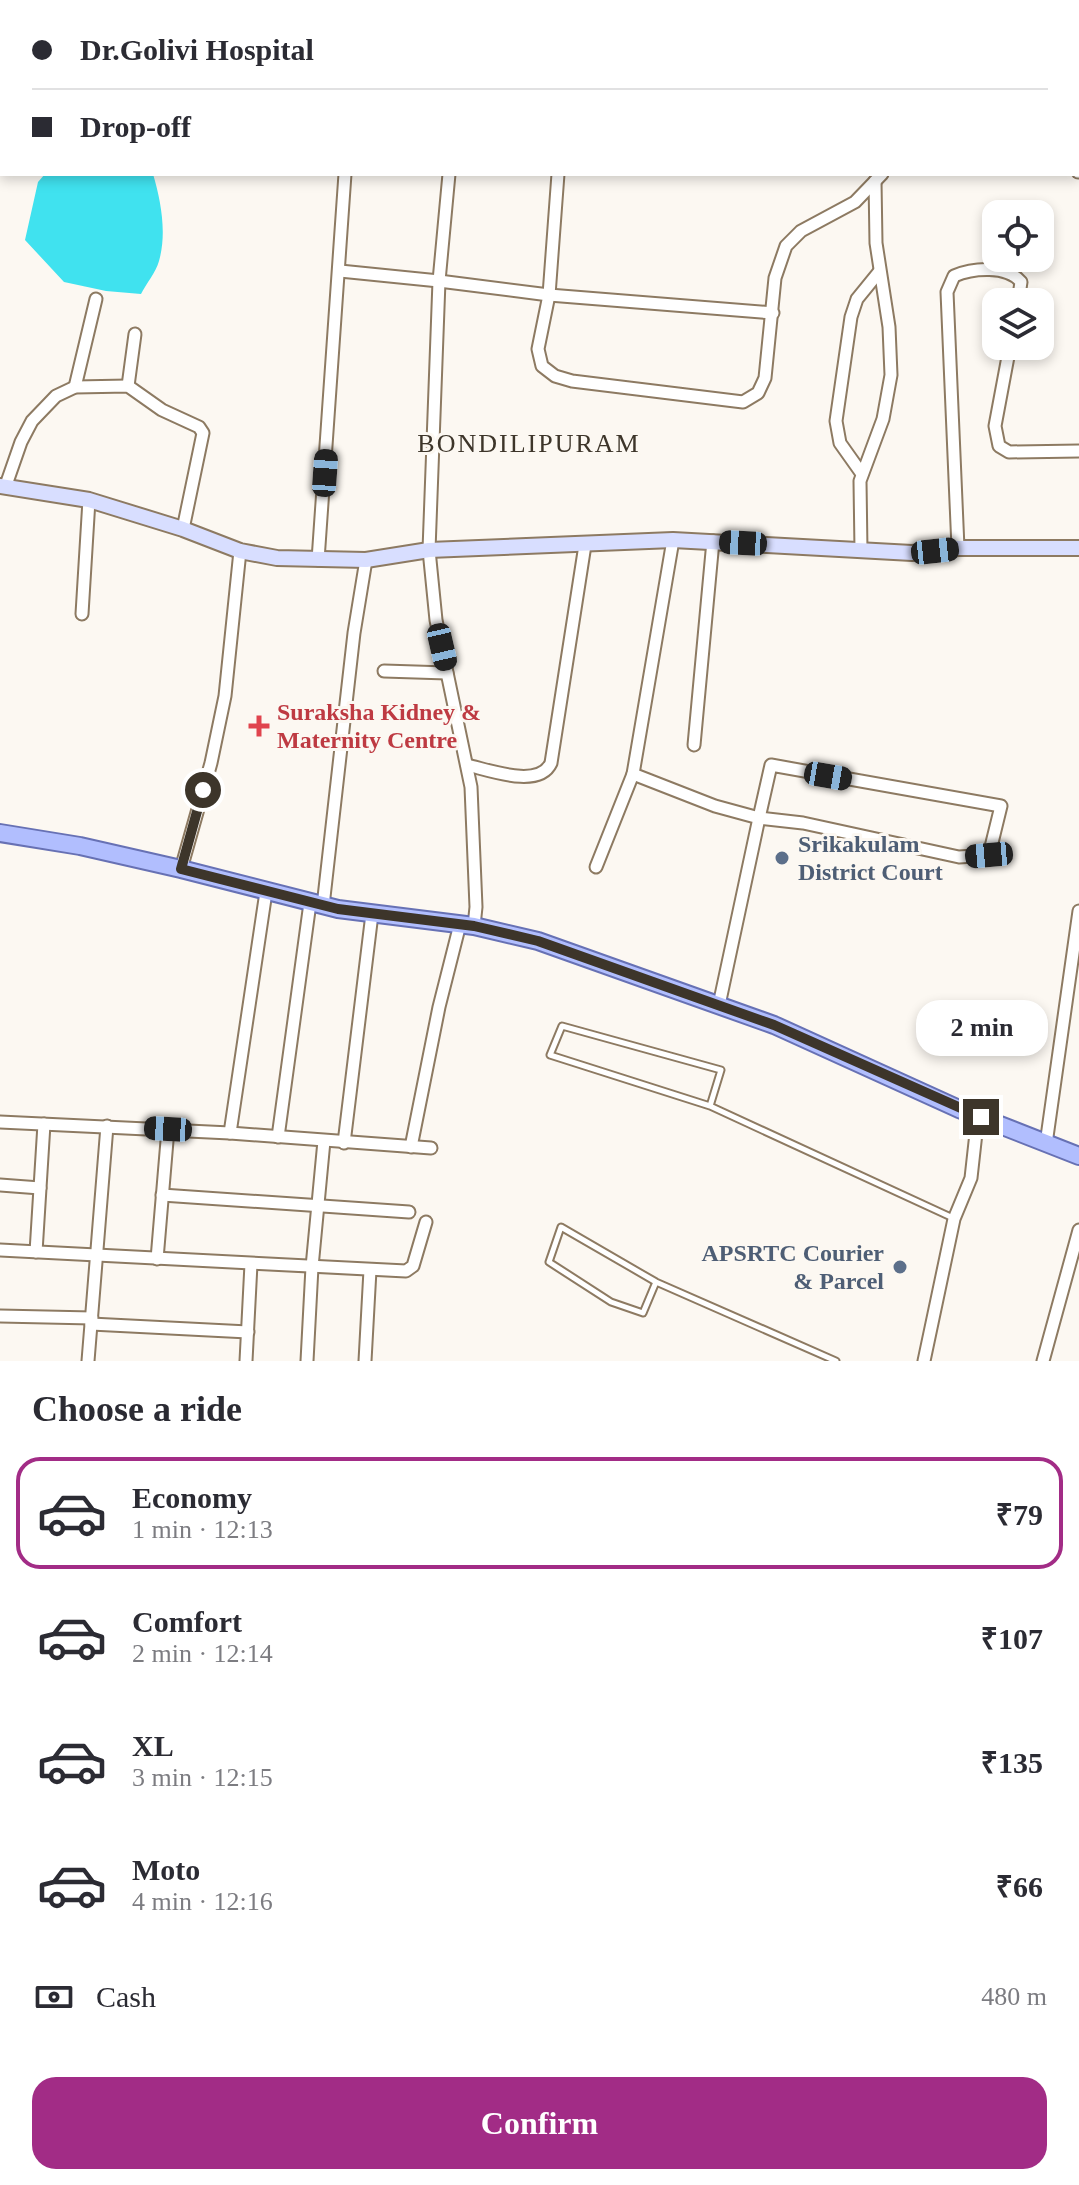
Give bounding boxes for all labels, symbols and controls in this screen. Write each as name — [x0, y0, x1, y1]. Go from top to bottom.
text: Dr.Golivi Hospital — [80, 33, 314, 66]
text: Drop-off — [80, 110, 191, 143]
map controls — [982, 200, 1054, 360]
button: locate — [982, 200, 1054, 272]
button: layers — [982, 288, 1054, 360]
district label: BONDILIPURAM — [417, 429, 641, 458]
car — [311, 448, 339, 498]
car — [718, 530, 768, 556]
car — [910, 537, 960, 565]
car — [425, 621, 459, 673]
place label: Suraksha Kidney & Maternity Centre — [277, 699, 481, 753]
marker: Suraksha Kidney & Maternity Centre — [248, 715, 270, 737]
car — [802, 760, 854, 792]
route start — [185, 772, 221, 808]
place label: Srikakulam District Court — [798, 831, 943, 885]
car — [964, 841, 1014, 869]
marker: Srikakulam District Court — [773, 849, 791, 867]
callout: 2 min — [915, 1001, 1047, 1057]
text: 2 min — [951, 1013, 1013, 1042]
route end — [963, 1099, 999, 1135]
car — [143, 1116, 193, 1142]
place label: APSRTC Courier & Parcel — [702, 1240, 884, 1294]
marker: APSRTC Courier & Parcel — [891, 1258, 909, 1276]
text: Choose a ride — [32, 1389, 242, 1429]
icon: car — [36, 1477, 108, 1549]
text: Economy — [132, 1481, 252, 1514]
text: ₹79 — [996, 1498, 1043, 1531]
text: 1 min · 12:13 — [132, 1515, 273, 1544]
icon: car — [36, 1601, 108, 1673]
text: Comfort — [132, 1605, 242, 1638]
text: ₹107 — [981, 1622, 1043, 1655]
text: 2 min · 12:14 — [132, 1639, 273, 1668]
icon: car — [36, 1725, 108, 1797]
text: XL — [132, 1729, 174, 1762]
text: ₹135 — [981, 1746, 1043, 1779]
text: 3 min · 12:15 — [132, 1763, 273, 1792]
icon: car — [36, 1849, 108, 1921]
text: Moto — [132, 1853, 200, 1886]
text: ₹66 — [996, 1870, 1043, 1903]
text: 4 min · 12:16 — [132, 1887, 273, 1916]
icon: cash — [32, 1975, 76, 2019]
text: Cash — [96, 1980, 156, 2013]
text: 480 m — [981, 1982, 1047, 2011]
button: Confirm — [32, 2077, 1047, 2169]

